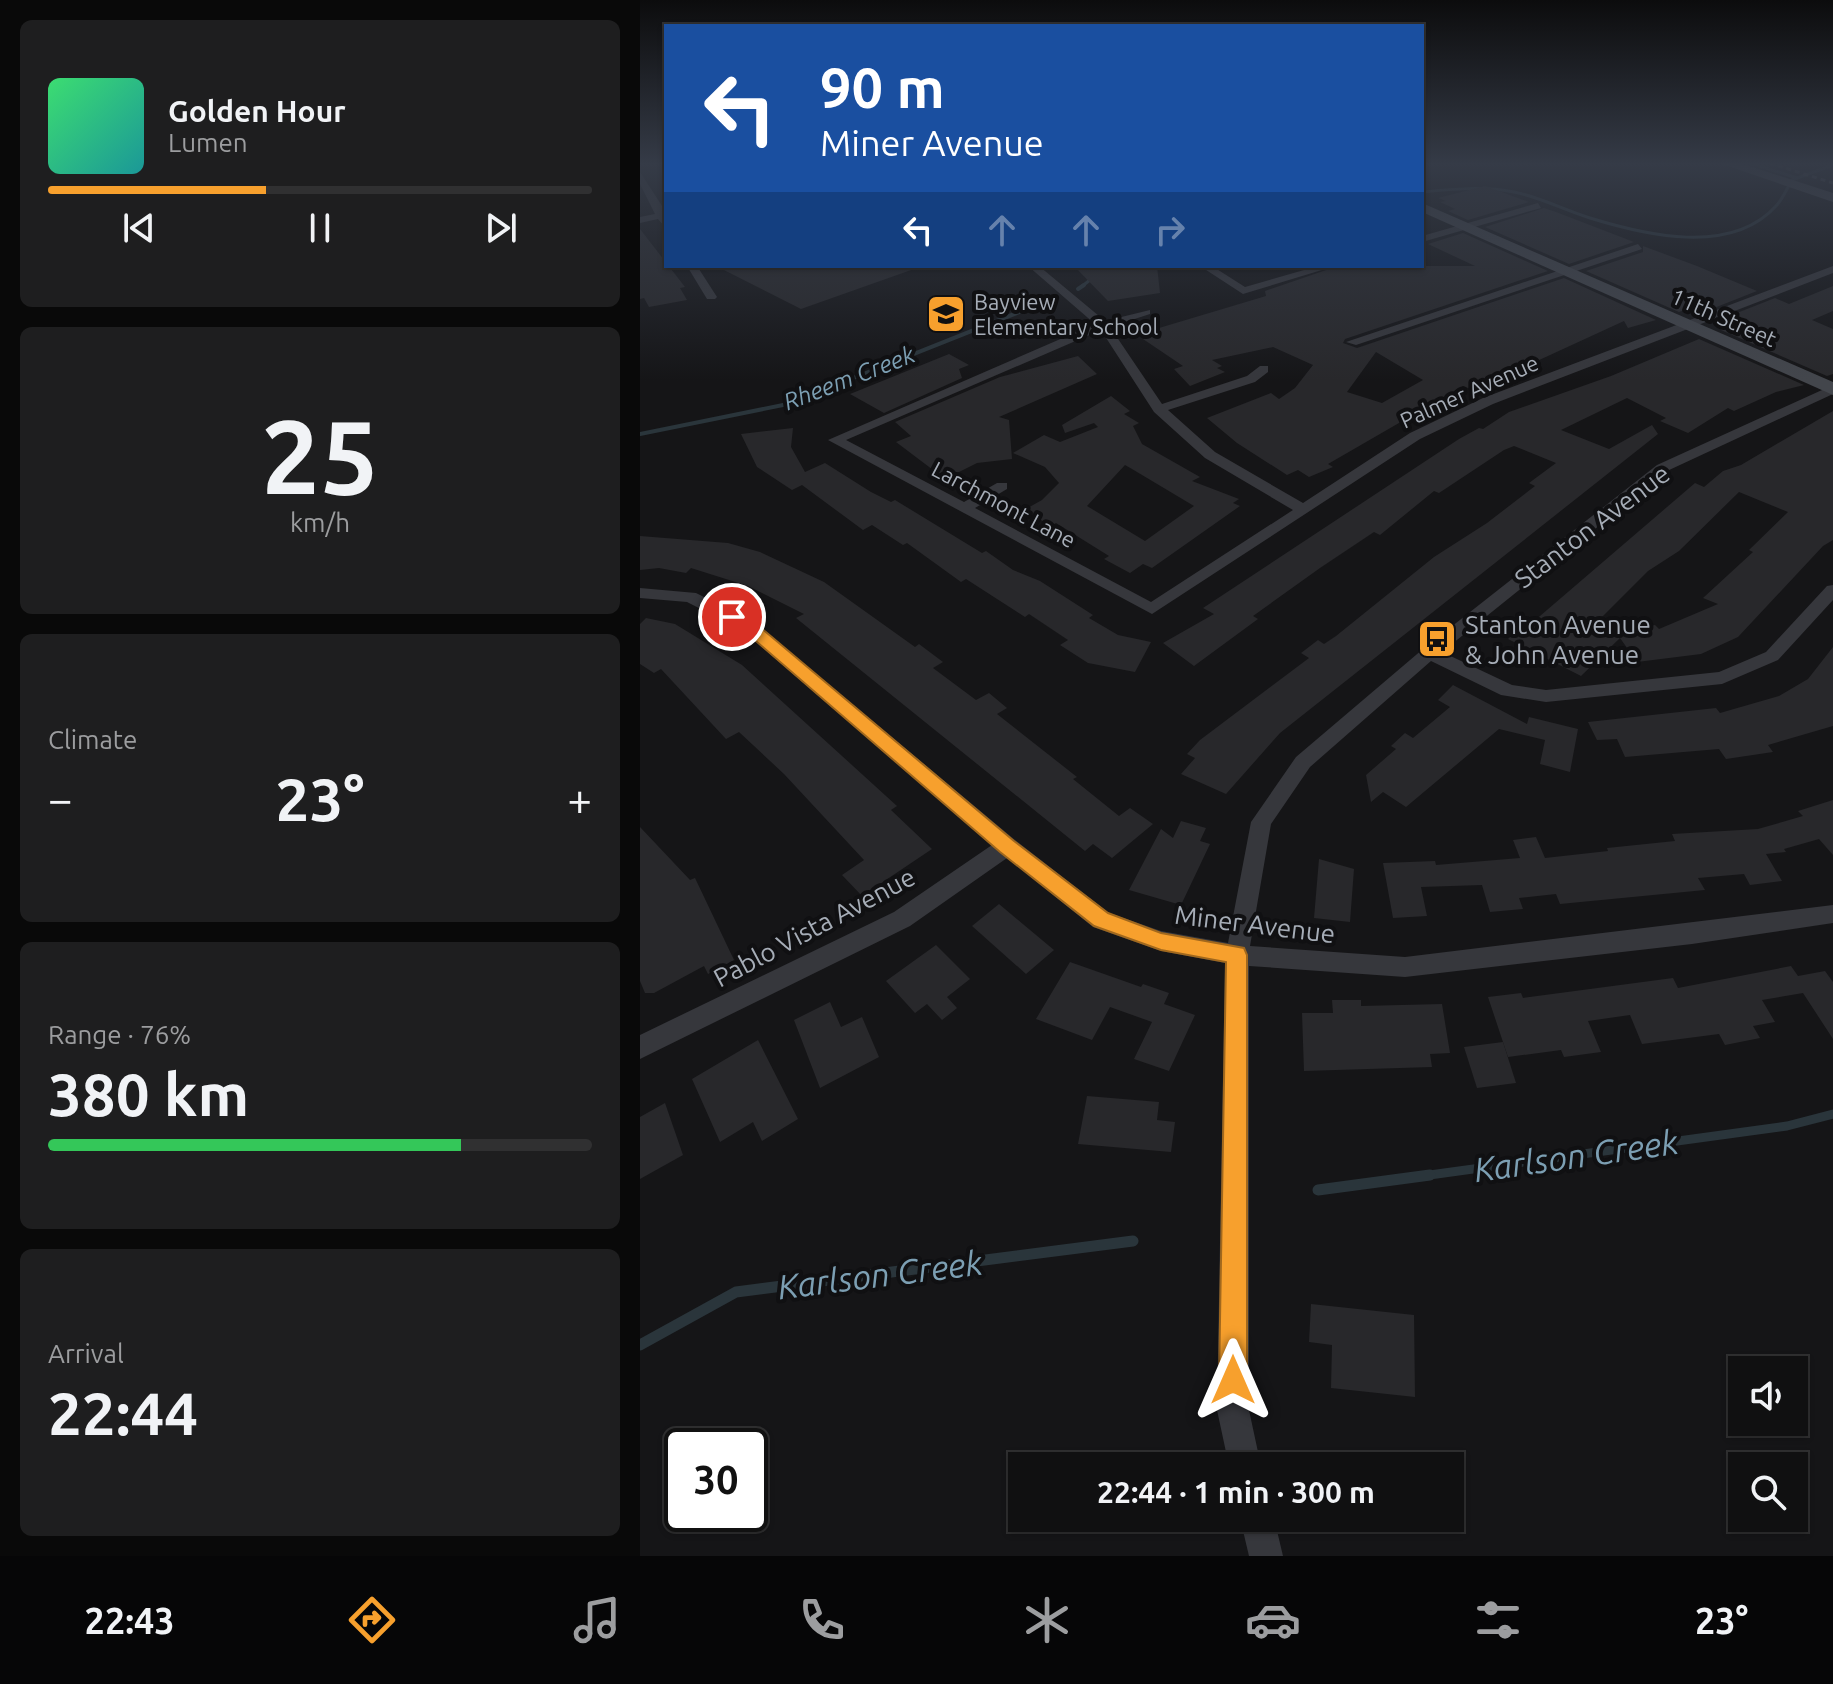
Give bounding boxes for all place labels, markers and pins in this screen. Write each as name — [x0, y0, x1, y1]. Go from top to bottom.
place label: Bayview Elementary School — [974, 289, 1158, 339]
school or university icon: Bayview Elementary School — [925, 293, 967, 335]
pin — [698, 583, 766, 651]
place label: Stanton Avenue & John Avenue — [1465, 610, 1651, 669]
bus stop icon: Stanton Avenue & John Avenue — [1416, 618, 1458, 660]

